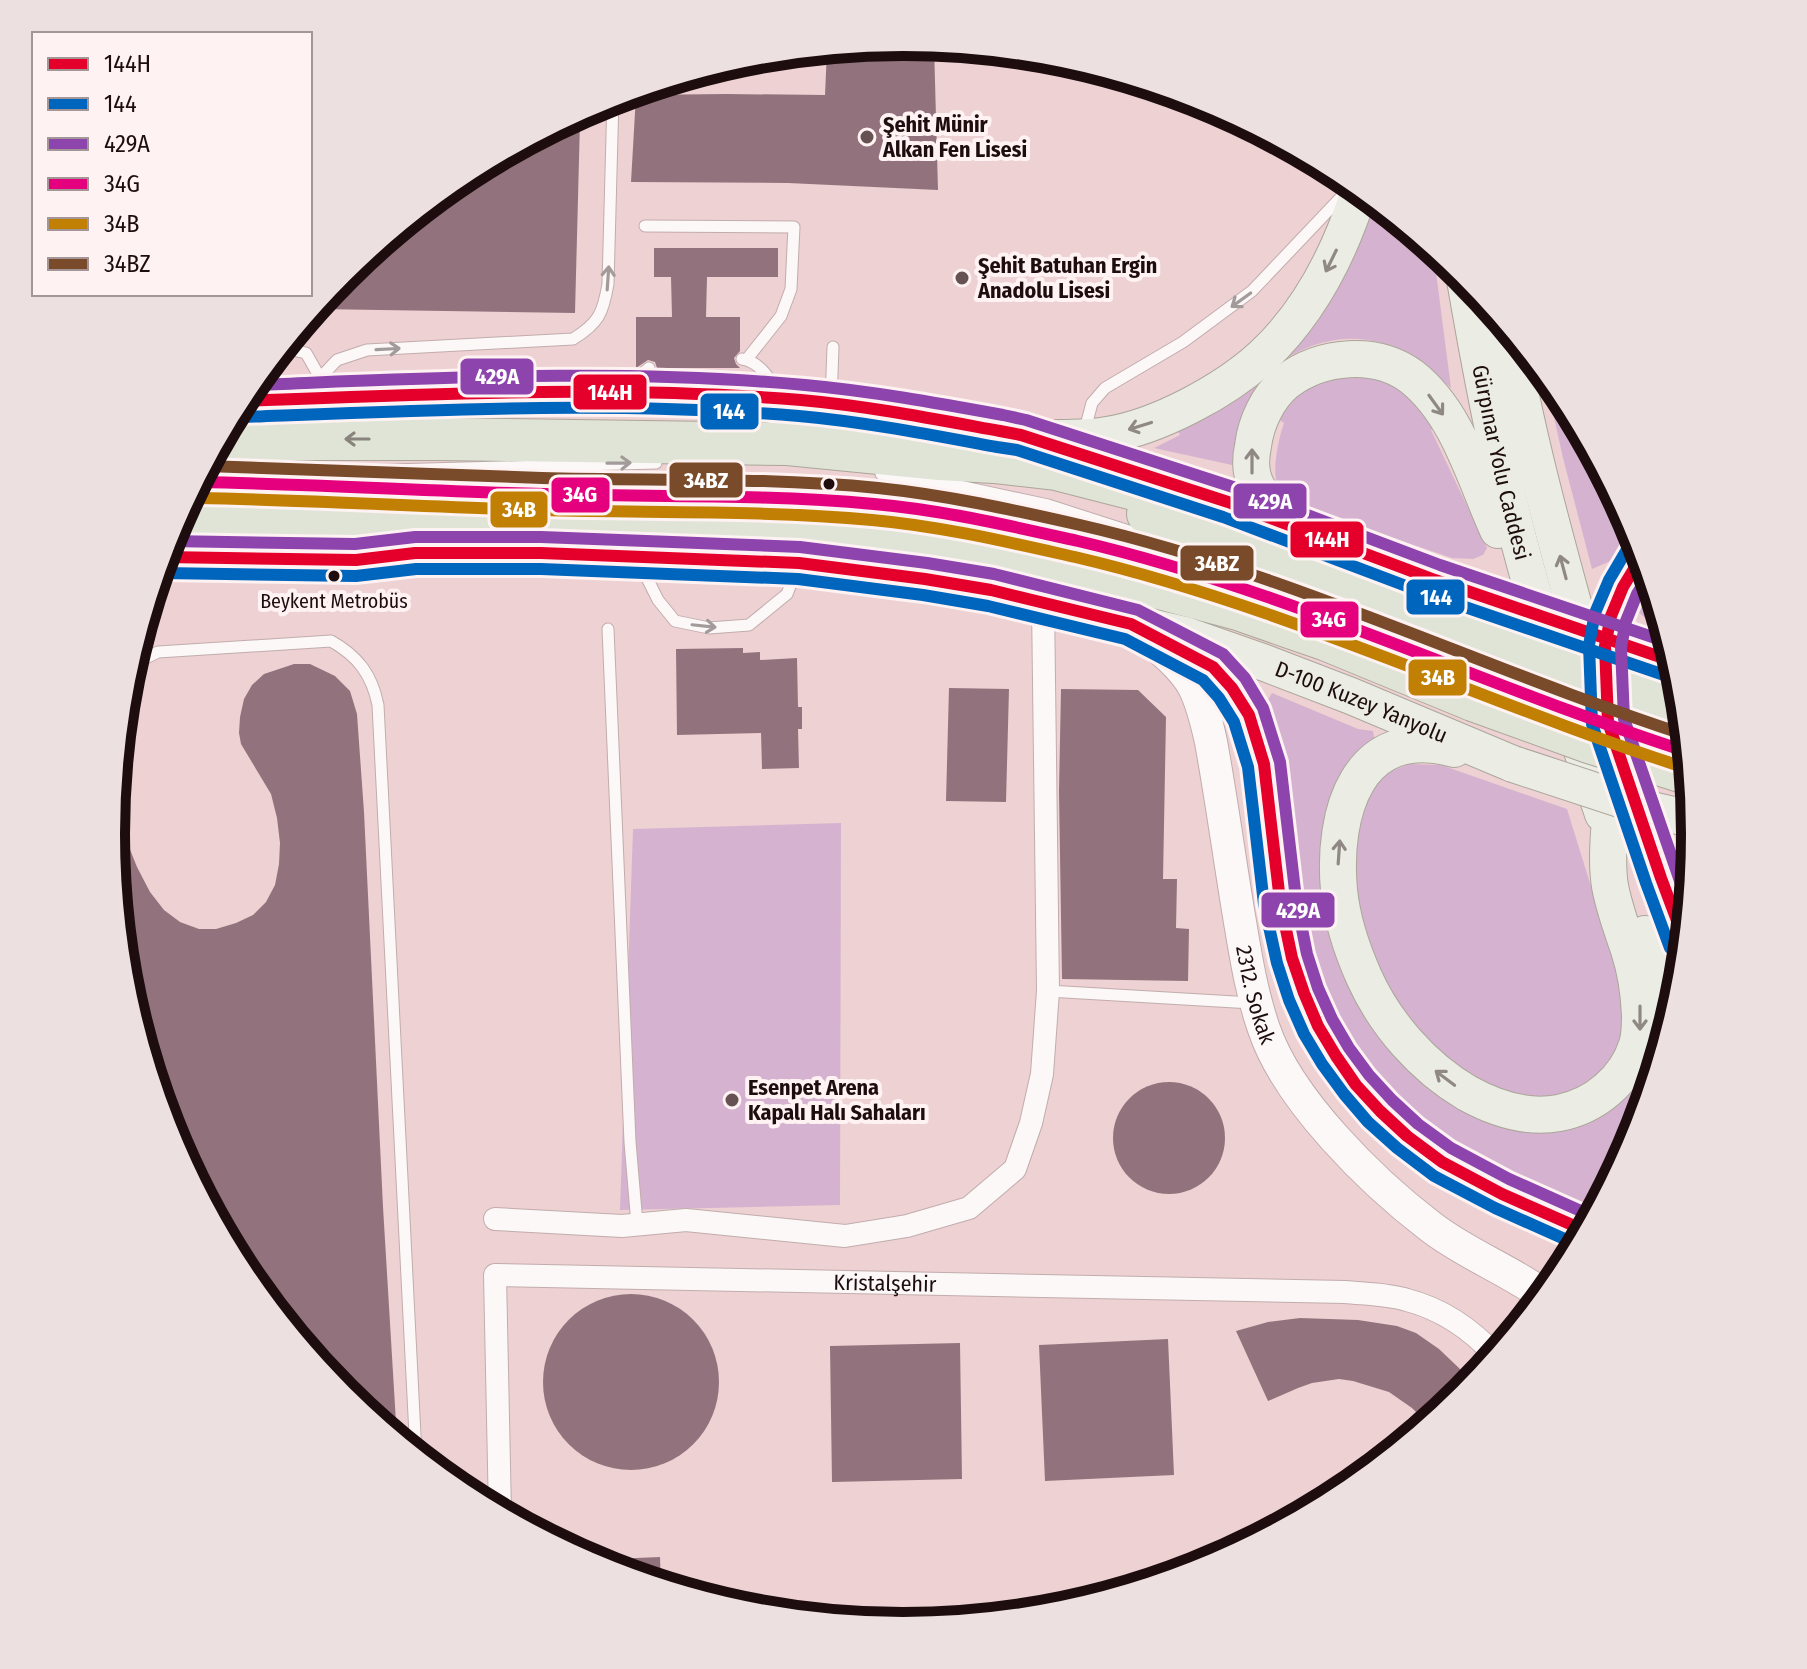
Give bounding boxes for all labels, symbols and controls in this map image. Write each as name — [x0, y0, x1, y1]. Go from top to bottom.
legend — [32, 32, 312, 296]
text: 144H — [104, 50, 151, 78]
text: 144 — [104, 90, 137, 118]
place label: Şehit Münir Alkan Fen Lisesi — [882, 111, 1027, 163]
marker: Şehit Münir Alkan Fen Lisesi — [858, 128, 876, 146]
text: 429A — [104, 130, 150, 158]
text: 34G — [104, 170, 140, 198]
text: 34B — [104, 210, 139, 238]
one-way arrow — [1323, 249, 1338, 273]
text: 34BZ — [104, 250, 151, 278]
place label: Şehit Batuhan Ergin Anadolu Lisesi — [977, 252, 1157, 304]
one-way arrow — [601, 265, 616, 292]
marker: Şehit Batuhan Ergin Anadolu Lisesi — [953, 269, 971, 287]
one-way arrow — [1230, 291, 1252, 308]
one-way arrow — [374, 341, 401, 356]
line badge: 429A — [459, 357, 535, 396]
text: 429A — [475, 363, 520, 390]
street label: Gürpınar Yolu Caddesi — [1466, 363, 1536, 563]
line badge: 144H — [572, 373, 648, 411]
text: 144H — [587, 379, 633, 406]
line badge: 144 — [699, 392, 760, 431]
one-way arrow — [1428, 394, 1445, 415]
text: 144 — [713, 398, 745, 425]
one-way arrow — [1127, 419, 1153, 434]
one-way arrow — [344, 431, 371, 447]
one-way arrow — [1244, 448, 1260, 475]
one-way arrow — [605, 456, 632, 471]
line badge: 34BZ — [668, 461, 744, 499]
text: 34BZ — [683, 467, 728, 494]
line badge: 34G — [550, 476, 611, 514]
unlabelled marker — [821, 476, 837, 492]
text: 34G — [562, 481, 597, 508]
line badge: 429A — [1232, 482, 1308, 520]
text: 429A — [1248, 488, 1293, 515]
line badge: 34B — [489, 490, 549, 529]
text: 34B — [501, 496, 536, 523]
line badge: 144H — [1289, 520, 1365, 559]
text: 144H — [1304, 526, 1350, 553]
line badge: 34BZ — [1179, 544, 1255, 582]
text: 34BZ — [1194, 550, 1239, 577]
one-way arrow — [1555, 554, 1570, 580]
marker: Beykent Metrobüs — [326, 568, 342, 584]
line badge: 144 — [1405, 578, 1466, 616]
text: 144 — [1420, 584, 1452, 611]
place label: Beykent Metrobüs — [260, 589, 408, 613]
line badge: 34G — [1299, 600, 1360, 639]
text: 34G — [1311, 606, 1346, 633]
one-way arrow — [691, 619, 716, 634]
street label: D-100 Kuzey Yanyolu — [1271, 655, 1451, 749]
line badge: 34B — [1407, 658, 1468, 697]
text: 34B — [1420, 664, 1455, 691]
one-way arrow — [1332, 839, 1347, 866]
line badge: 429A — [1260, 891, 1336, 929]
text: 429A — [1276, 897, 1321, 924]
street label: 2312. Sokak — [1230, 943, 1282, 1049]
one-way arrow — [1632, 1004, 1648, 1031]
one-way arrow — [1435, 1070, 1456, 1087]
place label: Esenpet Arena Kapalı Halı Sahaları — [748, 1074, 926, 1126]
marker: Esenpet Arena Kapalı Halı Sahaları — [723, 1091, 741, 1109]
street label: Kristalşehir — [833, 1269, 937, 1298]

